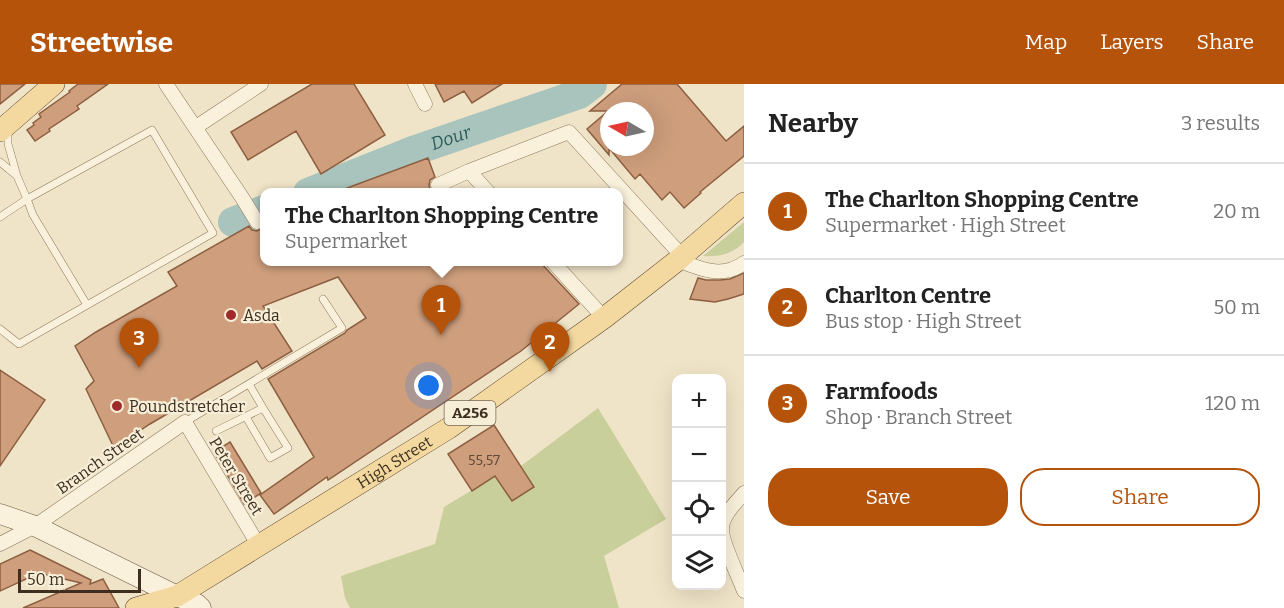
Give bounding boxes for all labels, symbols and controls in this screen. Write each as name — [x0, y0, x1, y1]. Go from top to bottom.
text: Streetwise — [30, 26, 173, 59]
text: Map — [1025, 29, 1067, 55]
text: Layers — [1100, 29, 1164, 55]
text: Share — [1197, 29, 1254, 55]
north arrow — [600, 102, 654, 156]
text: Nearby — [768, 108, 858, 139]
text: 3 results — [1181, 111, 1260, 135]
water label: Dour — [428, 121, 474, 155]
text: The Charlton Shopping Centre — [825, 186, 1139, 213]
popup — [260, 188, 623, 266]
text: 1 — [783, 199, 792, 223]
text: 20 m — [1213, 199, 1260, 223]
text: The Charlton Shopping Centre — [285, 202, 598, 229]
text: Supermarket · High Street — [825, 213, 1066, 237]
text: Supermarket — [285, 229, 407, 253]
text: Charlton Centre — [825, 282, 991, 309]
pin: 1 — [422, 286, 460, 335]
text: 2 — [782, 295, 793, 319]
text: 50 m — [1213, 295, 1260, 319]
place label: Asda — [243, 306, 280, 325]
marker: Asda — [224, 308, 238, 322]
text: Bus stop · High Street — [825, 309, 1021, 333]
pin: 3 — [120, 318, 158, 368]
pin: 2 — [530, 322, 570, 372]
your location — [414, 371, 443, 400]
map controls — [672, 374, 726, 590]
button: + — [672, 374, 726, 428]
text: Farmfoods — [825, 378, 938, 405]
text: 3 — [782, 391, 793, 415]
text: 120 m — [1205, 391, 1260, 415]
place label: Poundstretcher — [129, 397, 245, 416]
marker: Poundstretcher — [110, 399, 124, 413]
road number: A256 — [444, 401, 496, 425]
text: Shop · Branch Street — [825, 405, 1012, 429]
street label: Branch Street — [53, 424, 147, 498]
button: − — [672, 428, 726, 482]
street label: High Street — [353, 431, 435, 492]
street label: Peter Street — [205, 433, 267, 519]
house number: 55,57 — [468, 452, 500, 469]
button: Save — [768, 468, 1008, 526]
button: Share — [1020, 468, 1260, 526]
button: locate — [672, 482, 726, 536]
button: layers — [672, 536, 726, 590]
scale bar — [18, 566, 141, 594]
text: 50 m — [27, 570, 64, 589]

